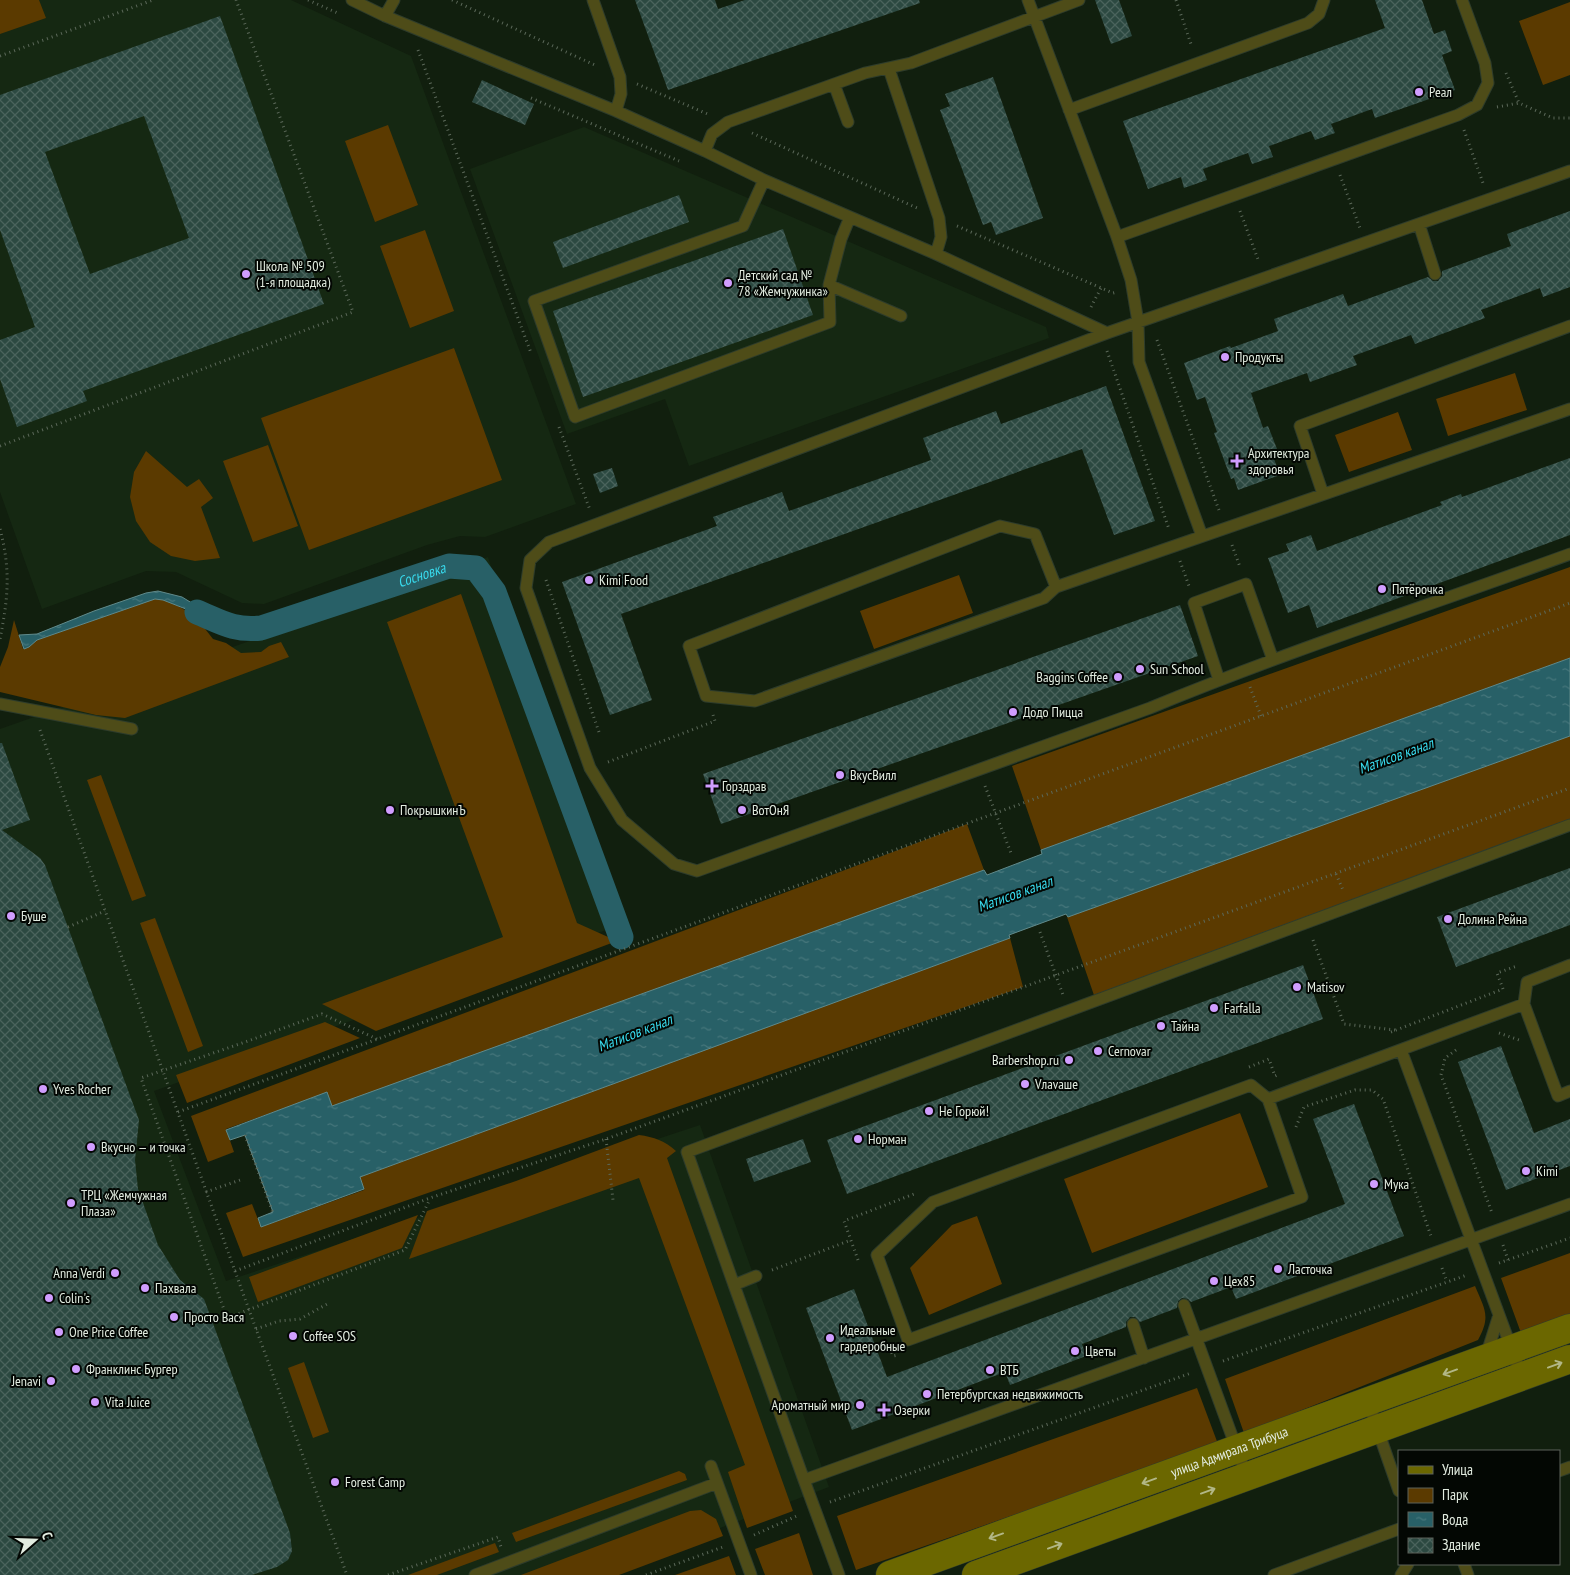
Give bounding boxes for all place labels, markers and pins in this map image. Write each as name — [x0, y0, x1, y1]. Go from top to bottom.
place label: Реал — [1429, 83, 1452, 101]
marker: Реал — [1413, 86, 1425, 98]
place label: Школа № 509 (1-я площадка) — [256, 257, 331, 291]
place label: Детский сад № 78 «Жемчужинка» — [738, 266, 828, 300]
marker: Школа № 509 (1-я площадка) — [240, 268, 252, 280]
marker: Детский сад № 78 «Жемчужинка» — [722, 277, 734, 289]
place label: Продукты — [1235, 348, 1283, 366]
marker: Продукты — [1219, 351, 1231, 363]
place label: Архитектура здоровья — [1248, 444, 1309, 478]
marker: Архитектура здоровья — [1230, 454, 1244, 468]
place label: Kimi Food — [599, 571, 648, 589]
marker: Kimi Food — [583, 574, 595, 586]
place label: Пятёрочка — [1392, 580, 1444, 598]
marker: Пятёрочка — [1376, 583, 1388, 595]
place label: Sun School — [1150, 660, 1204, 678]
marker: Sun School — [1134, 663, 1146, 675]
place label: Baggins Coffee — [1036, 668, 1108, 686]
marker: Baggins Coffee — [1112, 671, 1124, 683]
place label: Додо Пицца — [1023, 703, 1083, 721]
marker: Додо Пицца — [1007, 706, 1019, 718]
place label: ВкусВилл — [850, 766, 896, 784]
marker: ВкусВилл — [834, 769, 846, 781]
place label: Горздрав — [722, 777, 767, 795]
marker: Горздрав — [706, 780, 718, 792]
place label: ПокрышкинЪ — [400, 801, 466, 819]
place label: ВотОнЯ — [752, 801, 789, 819]
marker: ПокрышкинЪ — [384, 804, 396, 816]
marker: ВотОнЯ — [736, 804, 748, 816]
place label: Буше — [21, 907, 47, 925]
marker: Буше — [5, 910, 17, 922]
place label: Долина Рейна — [1458, 910, 1527, 928]
marker: Долина Рейна — [1442, 913, 1454, 925]
place label: Matisov — [1307, 978, 1345, 996]
marker: Matisov — [1291, 981, 1303, 993]
place label: Farfalla — [1224, 999, 1261, 1017]
marker: Farfalla — [1208, 1002, 1220, 1014]
place label: Тайна — [1171, 1017, 1199, 1035]
marker: Тайна — [1155, 1020, 1167, 1032]
place label: Cernovar — [1108, 1042, 1151, 1060]
marker: Cernovar — [1092, 1045, 1104, 1057]
place label: Barbershop.ru — [992, 1051, 1059, 1069]
marker: Barbershop.ru — [1063, 1054, 1075, 1066]
place label: Vлаvаше — [1034, 1075, 1078, 1093]
marker: Vлаvаше — [1019, 1078, 1031, 1090]
place label: Yves Rocher — [53, 1080, 111, 1098]
marker: Yves Rocher — [37, 1083, 49, 1095]
place label: Не Горюй! — [939, 1102, 989, 1120]
marker: Не Горюй! — [923, 1105, 935, 1117]
place label: Норман — [868, 1130, 907, 1148]
marker: Норман — [852, 1133, 864, 1145]
place label: Вкусно — и точка — [101, 1138, 186, 1156]
marker: Вкусно — и точка — [85, 1141, 97, 1153]
place label: Kimi — [1536, 1162, 1558, 1180]
marker: Kimi — [1520, 1165, 1532, 1177]
place label: Мука — [1384, 1175, 1409, 1193]
marker: Мука — [1368, 1178, 1380, 1190]
place label: ТРЦ «Жемчужная Плаза» — [81, 1186, 167, 1220]
marker: ТРЦ «Жемчужная Плаза» — [65, 1197, 77, 1209]
place label: Ласточка — [1287, 1260, 1332, 1278]
marker: Ласточка — [1272, 1263, 1284, 1275]
place label: Anna Verdi — [53, 1264, 105, 1282]
marker: Anna Verdi — [109, 1267, 121, 1279]
place label: Цех85 — [1224, 1272, 1255, 1290]
marker: Цех85 — [1208, 1275, 1220, 1287]
place label: Пахвала — [155, 1279, 196, 1297]
marker: Пахвала — [139, 1282, 151, 1294]
place label: Colin's — [59, 1289, 90, 1307]
marker: Colin's — [43, 1292, 55, 1304]
place label: Просто Вася — [184, 1308, 244, 1326]
marker: Просто Вася — [168, 1311, 180, 1323]
place label: Идеальные гардеробные — [840, 1321, 906, 1355]
place label: One Price Coffee — [69, 1323, 149, 1341]
marker: One Price Coffee — [53, 1326, 65, 1338]
place label: Coffee SOS — [303, 1327, 356, 1345]
marker: Coffee SOS — [287, 1330, 299, 1342]
marker: Идеальные гардеробные — [824, 1332, 836, 1344]
place label: Цветы — [1085, 1342, 1116, 1360]
marker: Цветы — [1069, 1345, 1081, 1357]
place label: Франклинс Бургер — [86, 1360, 178, 1378]
place label: ВТБ — [1000, 1361, 1019, 1379]
marker: Франклинс Бургер — [70, 1363, 82, 1375]
marker: ВТБ — [984, 1364, 996, 1376]
place label: Jenavi — [11, 1372, 41, 1390]
marker: Jenavi — [45, 1375, 57, 1387]
place label: Петербургская недвижимость — [937, 1385, 1083, 1403]
marker: Петербургская недвижимость — [921, 1388, 933, 1400]
place label: Vita Juice — [104, 1393, 150, 1411]
marker: Vita Juice — [89, 1396, 101, 1408]
place label: Ароматный мир — [772, 1396, 850, 1414]
marker: Ароматный мир — [854, 1399, 866, 1411]
place label: Озерки — [894, 1401, 930, 1419]
marker: Озерки — [878, 1404, 890, 1416]
place label: Forest Camp — [345, 1473, 405, 1491]
marker: Forest Camp — [329, 1476, 341, 1488]

